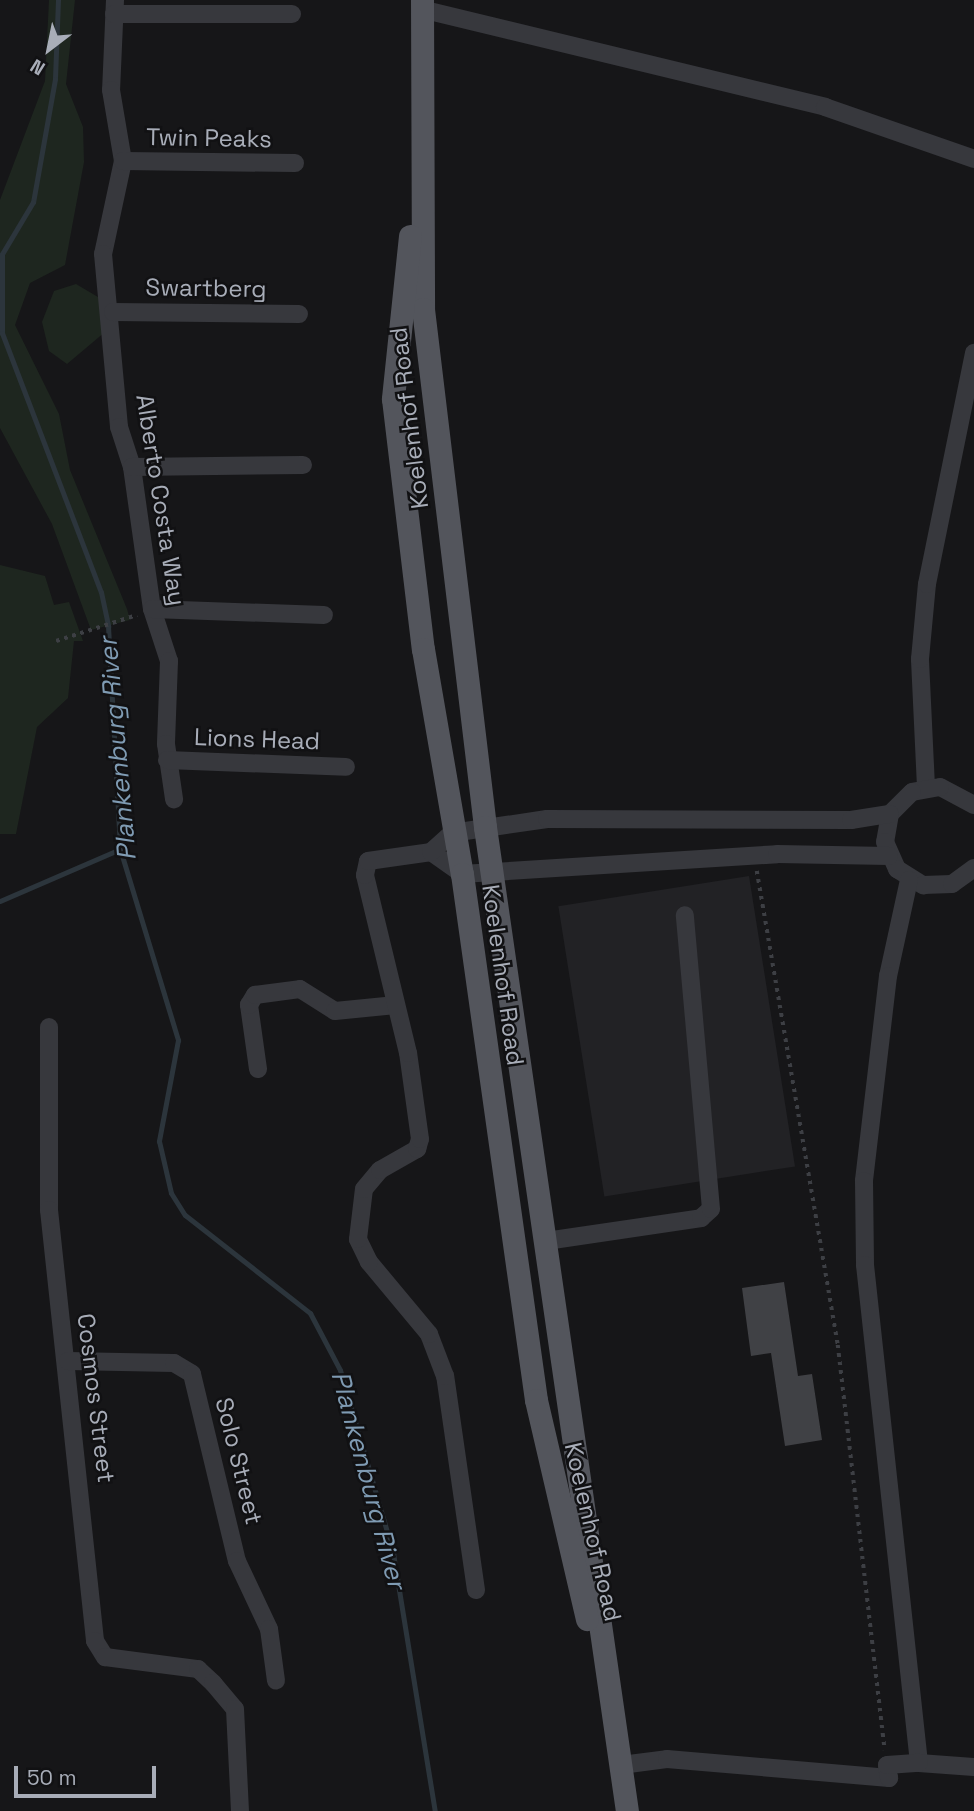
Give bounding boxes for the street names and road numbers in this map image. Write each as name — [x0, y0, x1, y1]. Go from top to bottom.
street label: Twin Peaks — [146, 123, 272, 153]
street label: Swartberg — [145, 273, 267, 303]
street label: Koelenhof Road — [384, 326, 434, 510]
street label: Alberto Costa Way — [130, 392, 192, 608]
street label: Lions Head — [193, 722, 321, 756]
street label: Koelenhof Road — [476, 883, 530, 1067]
street label: Cosmos Street — [71, 1312, 121, 1484]
street label: Solo Street — [209, 1395, 269, 1527]
street label: Koelenhof Road — [558, 1440, 628, 1624]

